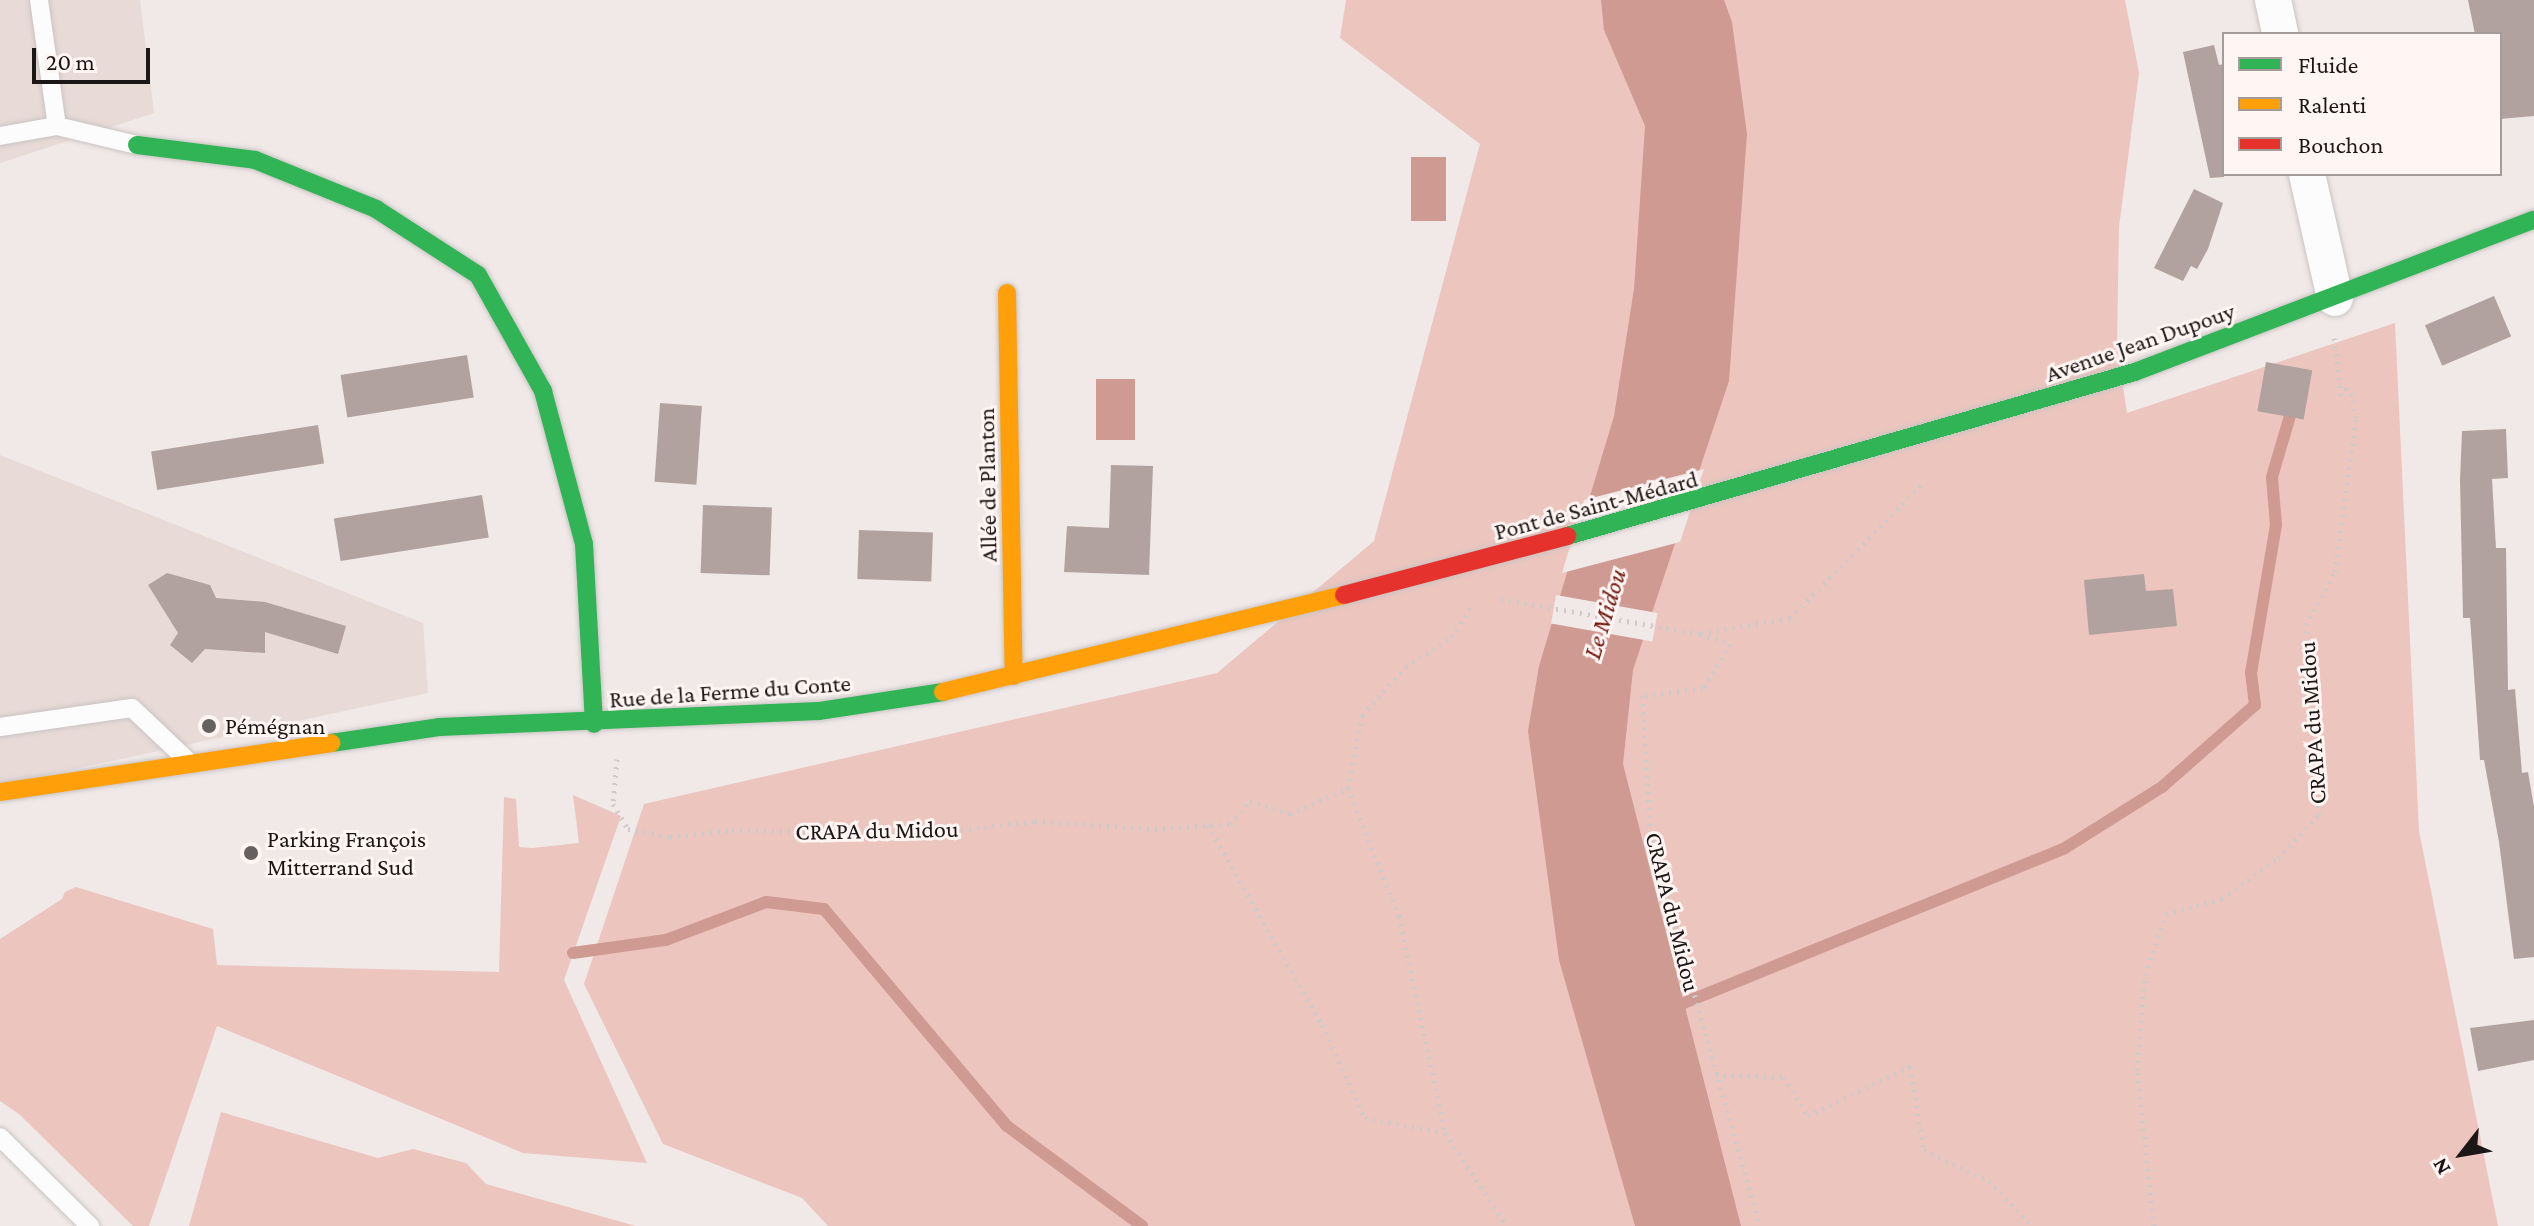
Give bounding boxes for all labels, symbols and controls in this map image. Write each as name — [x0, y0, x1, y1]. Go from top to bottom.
scale bar — [36, 32, 154, 82]
legend — [2222, 32, 2502, 176]
text: 20 m — [46, 48, 95, 75]
text: Fluide — [2298, 51, 2358, 78]
text: Ralenti — [2298, 91, 2366, 118]
text: Bouchon — [2298, 131, 2383, 158]
street label: Avenue Jean Dupouy — [2042, 296, 2238, 388]
street label: Allée de Planton — [971, 408, 1003, 562]
street label: Pont de Saint-Médard — [1491, 464, 1701, 546]
water label: Le Midou — [1577, 565, 1633, 663]
street label: CRAPA du Midou — [2292, 641, 2332, 805]
street label: Rue de la Ferme du Conte — [608, 668, 852, 714]
place label: Pémégnan — [225, 712, 325, 740]
marker: Pémégnan — [200, 717, 218, 735]
street label: CRAPA du Midou — [795, 814, 959, 846]
place label: Parking François Mitterrand Sud — [267, 825, 426, 881]
street label: CRAPA du Midou — [1639, 829, 1707, 995]
marker: Parking François Mitterrand Sud — [242, 844, 260, 862]
north arrow — [2422, 1114, 2502, 1194]
text: N — [2426, 1154, 2456, 1179]

